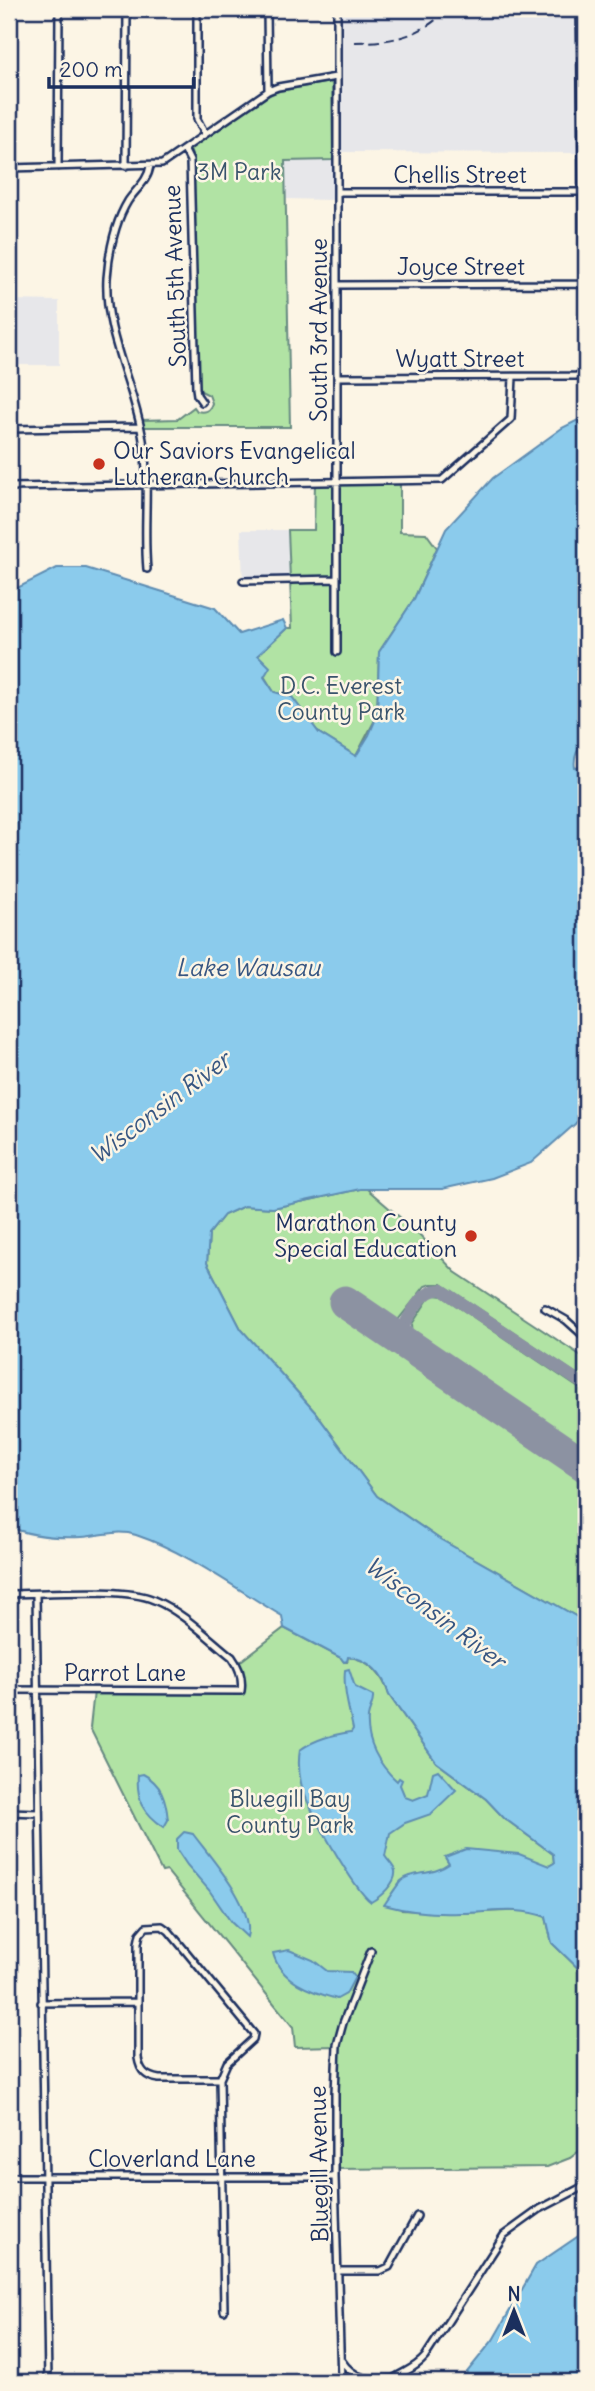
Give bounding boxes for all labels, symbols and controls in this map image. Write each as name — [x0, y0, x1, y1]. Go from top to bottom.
scale bar — [49, 46, 194, 90]
text: 200 m — [60, 56, 123, 83]
park label: 3M Park — [197, 157, 281, 186]
street label: Chellis Street — [393, 160, 527, 189]
street label: South 5th Avenue — [157, 184, 192, 368]
street label: South 3rd Avenue — [304, 238, 333, 422]
street label: Joyce Street — [397, 252, 525, 281]
street label: Wyatt Street — [396, 344, 525, 373]
place label: Our Saviors Evangelical Lutheran Church — [113, 436, 356, 491]
marker: Our Saviors Evangelical Lutheran Church — [91, 456, 107, 472]
park label: D.C. Everest County Park — [277, 671, 405, 726]
water label: Lake Wausau — [176, 952, 322, 982]
water label: Wisconsin River — [83, 1043, 238, 1170]
place label: Marathon County Special Education — [274, 1208, 457, 1263]
marker: Marathon County Special Education — [463, 1228, 479, 1244]
water label: Wisconsin River — [359, 1550, 514, 1677]
street label: Parrot Lane — [64, 1658, 186, 1687]
park label: Bluegill Bay County Park — [226, 1784, 354, 1839]
street label: Bluegill Avenue — [303, 2085, 334, 2243]
street label: Cloverland Lane — [88, 2144, 256, 2173]
north arrow — [480, 2276, 550, 2346]
text: N — [507, 2282, 521, 2306]

